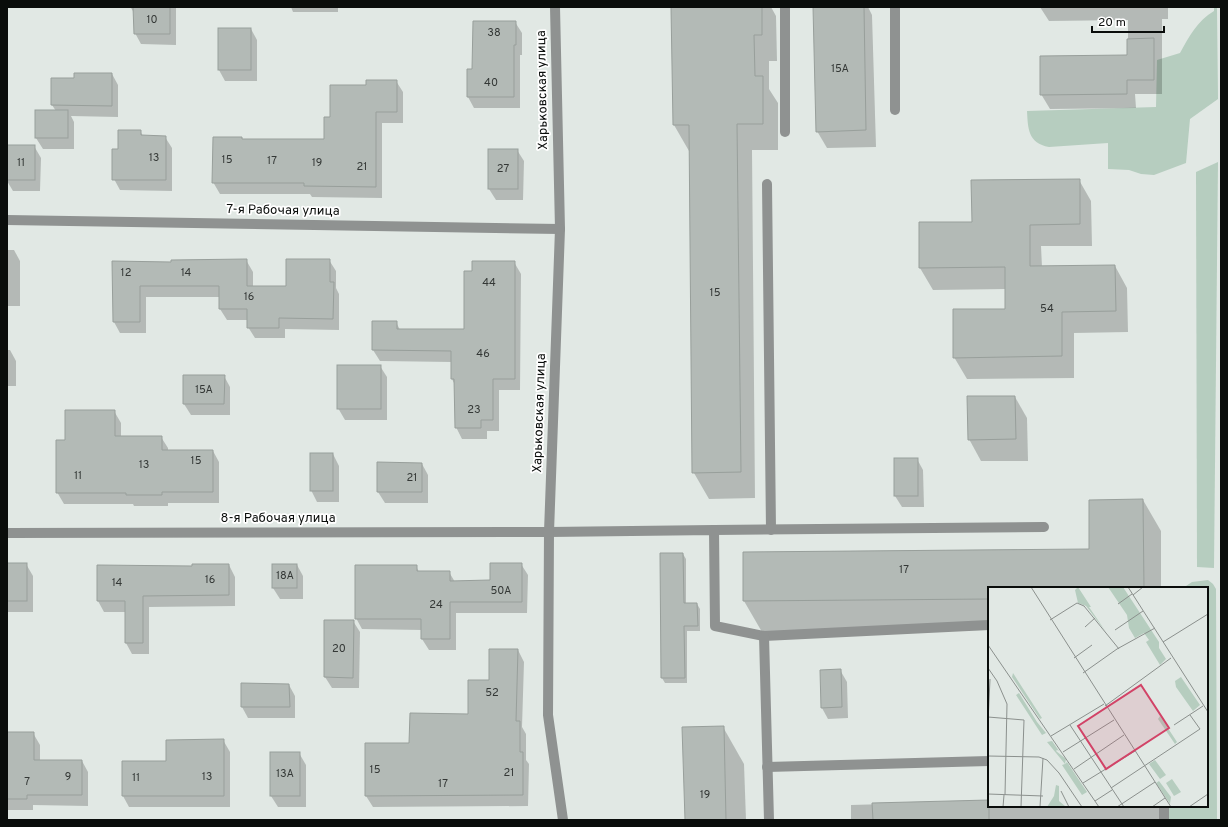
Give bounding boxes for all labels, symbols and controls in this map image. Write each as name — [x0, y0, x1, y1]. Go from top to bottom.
scale bar — [1092, 8, 1164, 34]
house number: 10 — [146, 13, 158, 27]
text: 20 m — [1098, 15, 1126, 31]
house number: 38 — [487, 26, 501, 40]
street label: Харьковская улица — [534, 30, 552, 150]
house number: 15А — [831, 62, 849, 76]
house number: 40 — [484, 76, 498, 90]
house number: 13 — [149, 151, 159, 165]
house number: 15 — [222, 153, 233, 167]
house number: 17 — [267, 154, 277, 168]
house number: 11 — [17, 156, 25, 170]
house number: 19 — [312, 156, 322, 170]
house number: 21 — [357, 160, 367, 174]
house number: 27 — [497, 162, 509, 176]
street label: 7-я Рабочая улица — [226, 202, 340, 220]
house number: 12 — [121, 266, 131, 280]
house number: 14 — [181, 266, 192, 280]
house number: 44 — [482, 276, 496, 290]
house number: 15 — [710, 286, 721, 300]
house number: 16 — [244, 290, 254, 304]
house number: 54 — [1040, 302, 1054, 316]
house number: 46 — [476, 347, 490, 361]
street label: Харьковская улица — [530, 353, 550, 473]
house number: 15А — [195, 383, 213, 397]
house number: 23 — [467, 403, 481, 417]
house number: 15 — [191, 454, 202, 468]
house number: 13 — [139, 458, 149, 472]
house number: 11 — [74, 469, 82, 483]
house number: 21 — [407, 471, 417, 485]
street label: 8-я Рабочая улица — [221, 511, 335, 527]
house number: 17 — [899, 563, 909, 577]
house number: 18А — [276, 569, 294, 583]
house number: 16 — [205, 573, 215, 587]
house number: 14 — [112, 576, 123, 590]
house number: 50А — [490, 584, 512, 598]
inset map — [988, 587, 1208, 807]
house number: 24 — [429, 598, 443, 612]
house number: 20 — [332, 642, 346, 656]
house number: 52 — [485, 686, 499, 700]
house number: 15 — [370, 763, 381, 777]
house number: 21 — [504, 766, 514, 780]
house number: 13А — [276, 767, 294, 781]
house number: 9 — [65, 770, 71, 784]
house number: 13 — [202, 770, 212, 784]
house number: 11 — [132, 771, 140, 785]
house number: 7 — [24, 775, 30, 789]
house number: 17 — [438, 777, 448, 791]
house number: 19 — [700, 788, 710, 802]

